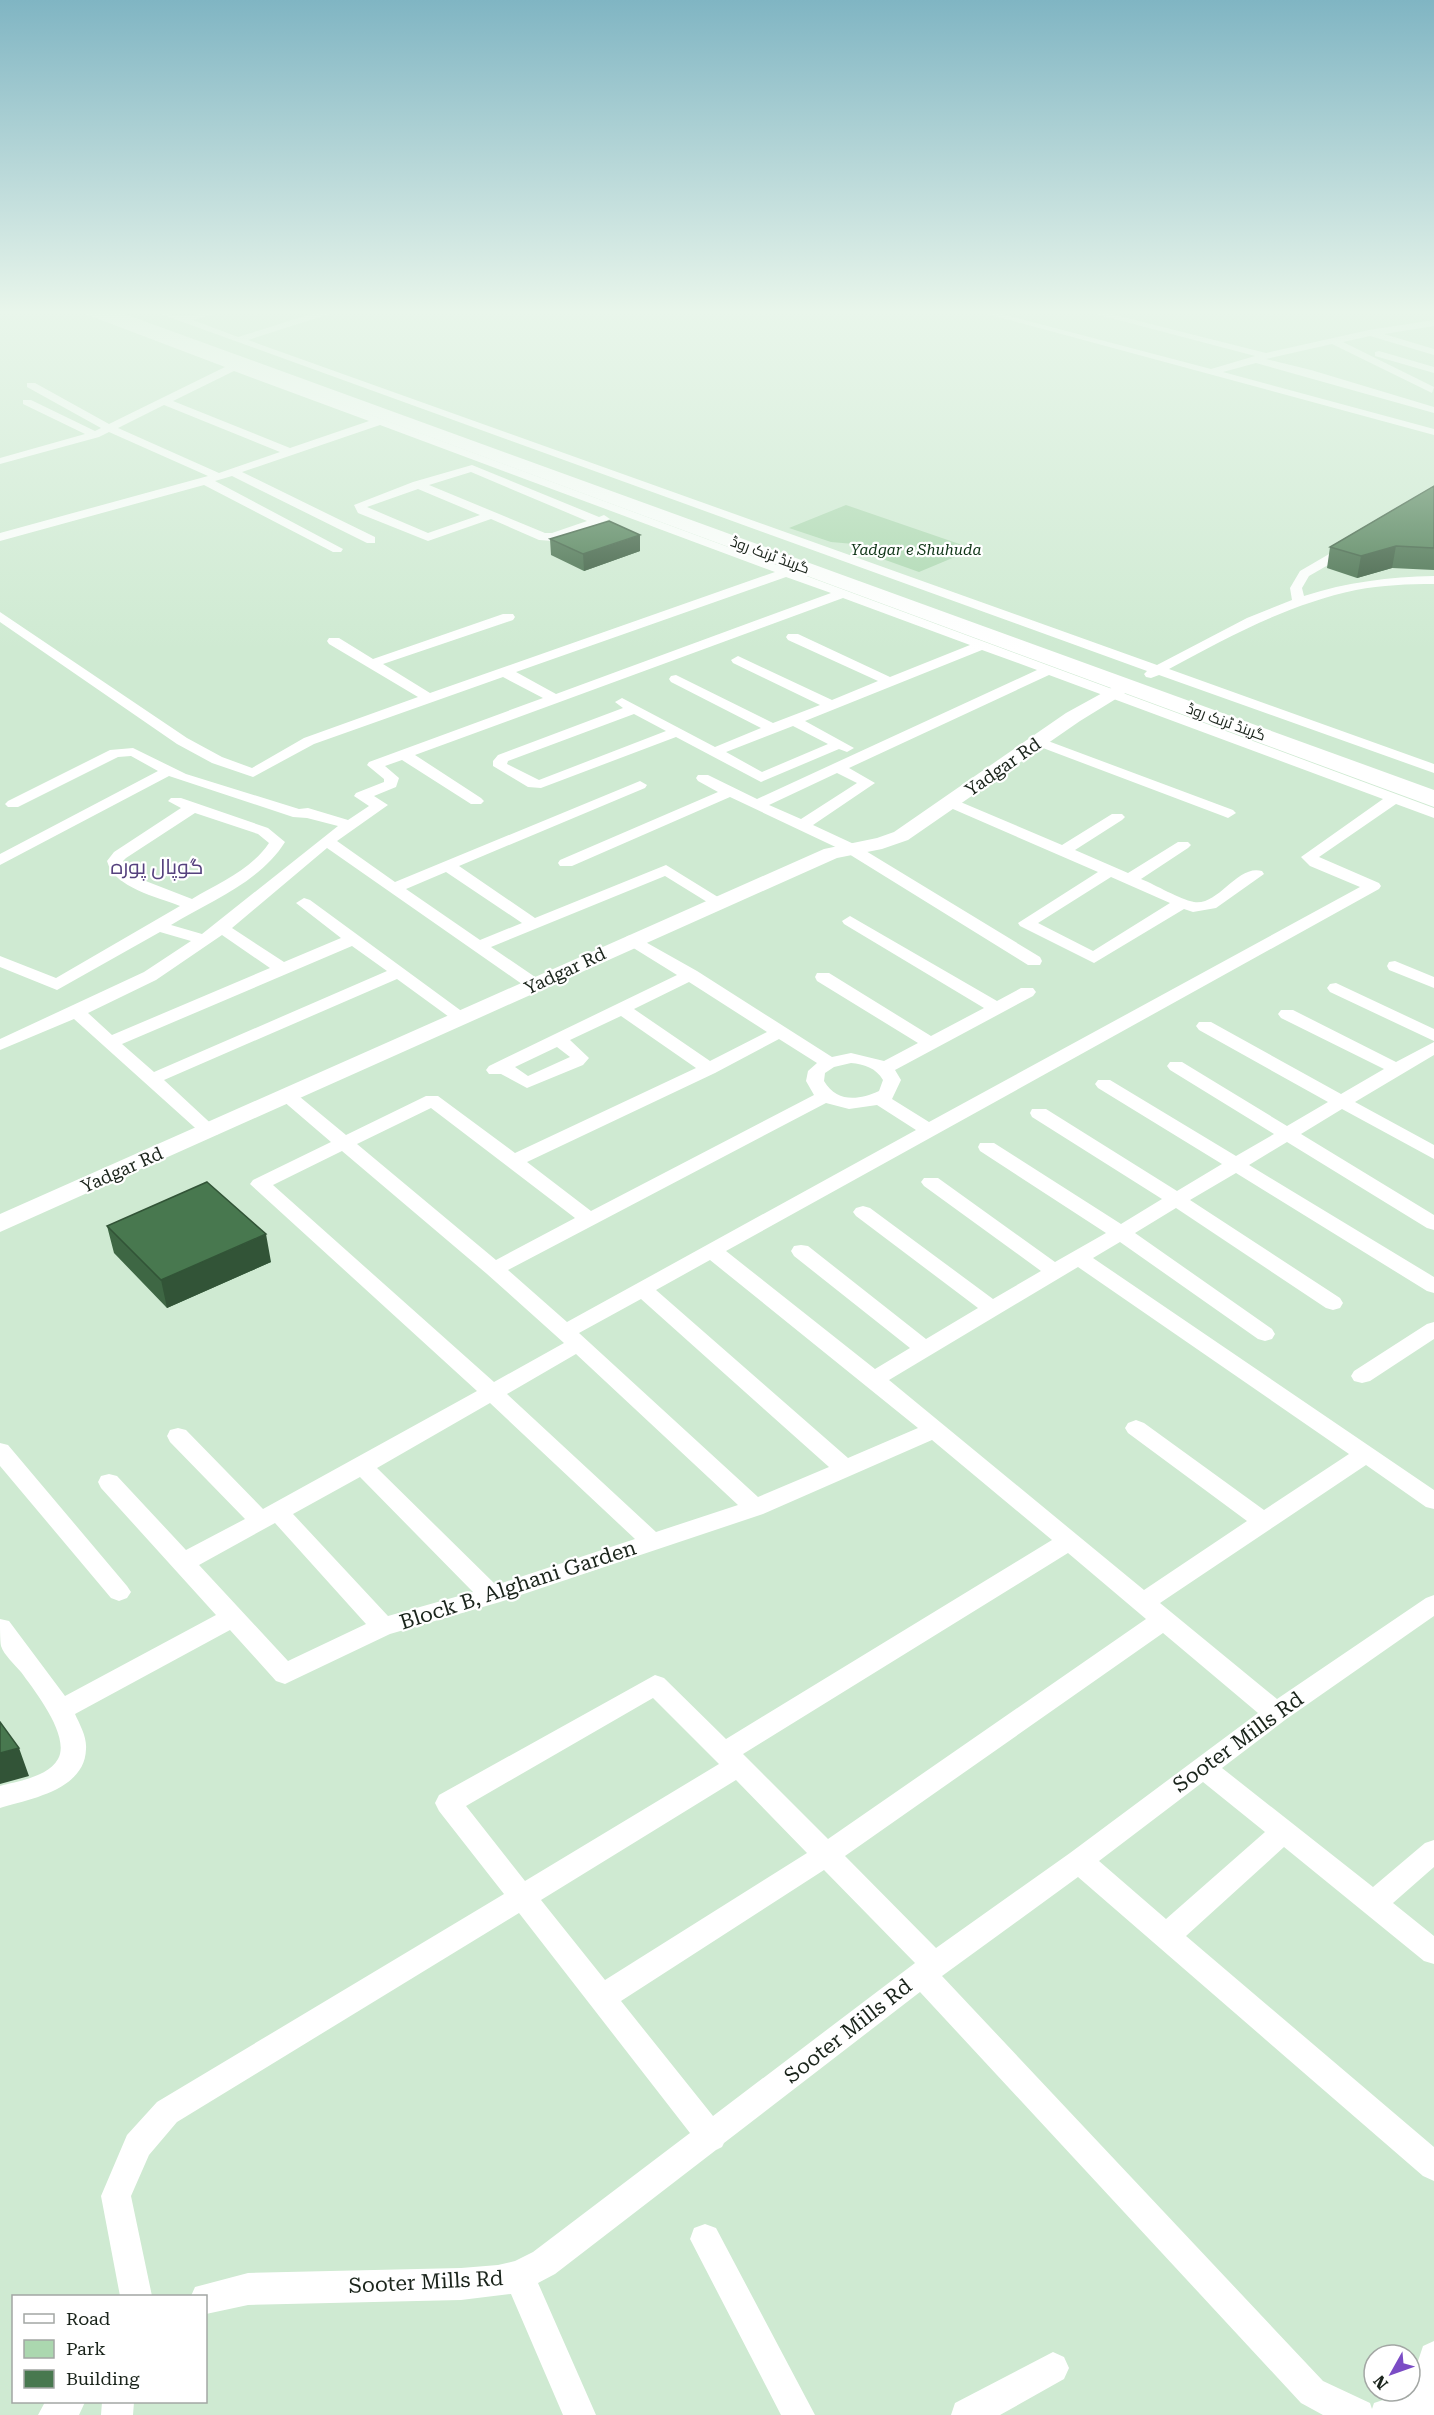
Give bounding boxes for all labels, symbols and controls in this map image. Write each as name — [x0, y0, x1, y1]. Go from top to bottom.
street label: گرینڈ ٹرنک روڈ — [728, 532, 812, 578]
park label: Yadgar e Shuhuda — [851, 541, 982, 559]
street label: گرینڈ ٹرنک روڈ — [1184, 699, 1268, 745]
street label: Yadgar Rd — [961, 733, 1045, 800]
district label: گوپال پورہ — [111, 855, 203, 881]
street label: Yadgar Rd — [521, 942, 609, 999]
street label: Yadgar Rd — [78, 1142, 166, 1197]
street label: Block B, Alghani Garden — [397, 1535, 640, 1635]
street label: Sooter Mills Rd — [1168, 1686, 1308, 1797]
street label: Sooter Mills Rd — [780, 1974, 917, 2088]
street label: Sooter Mills Rd — [348, 2266, 505, 2298]
legend — [12, 2295, 207, 2403]
text: Road — [66, 2308, 111, 2329]
text: Park — [66, 2338, 106, 2359]
north arrow — [1362, 2343, 1422, 2403]
text: Building — [66, 2368, 140, 2389]
text: N — [1370, 2371, 1392, 2393]

